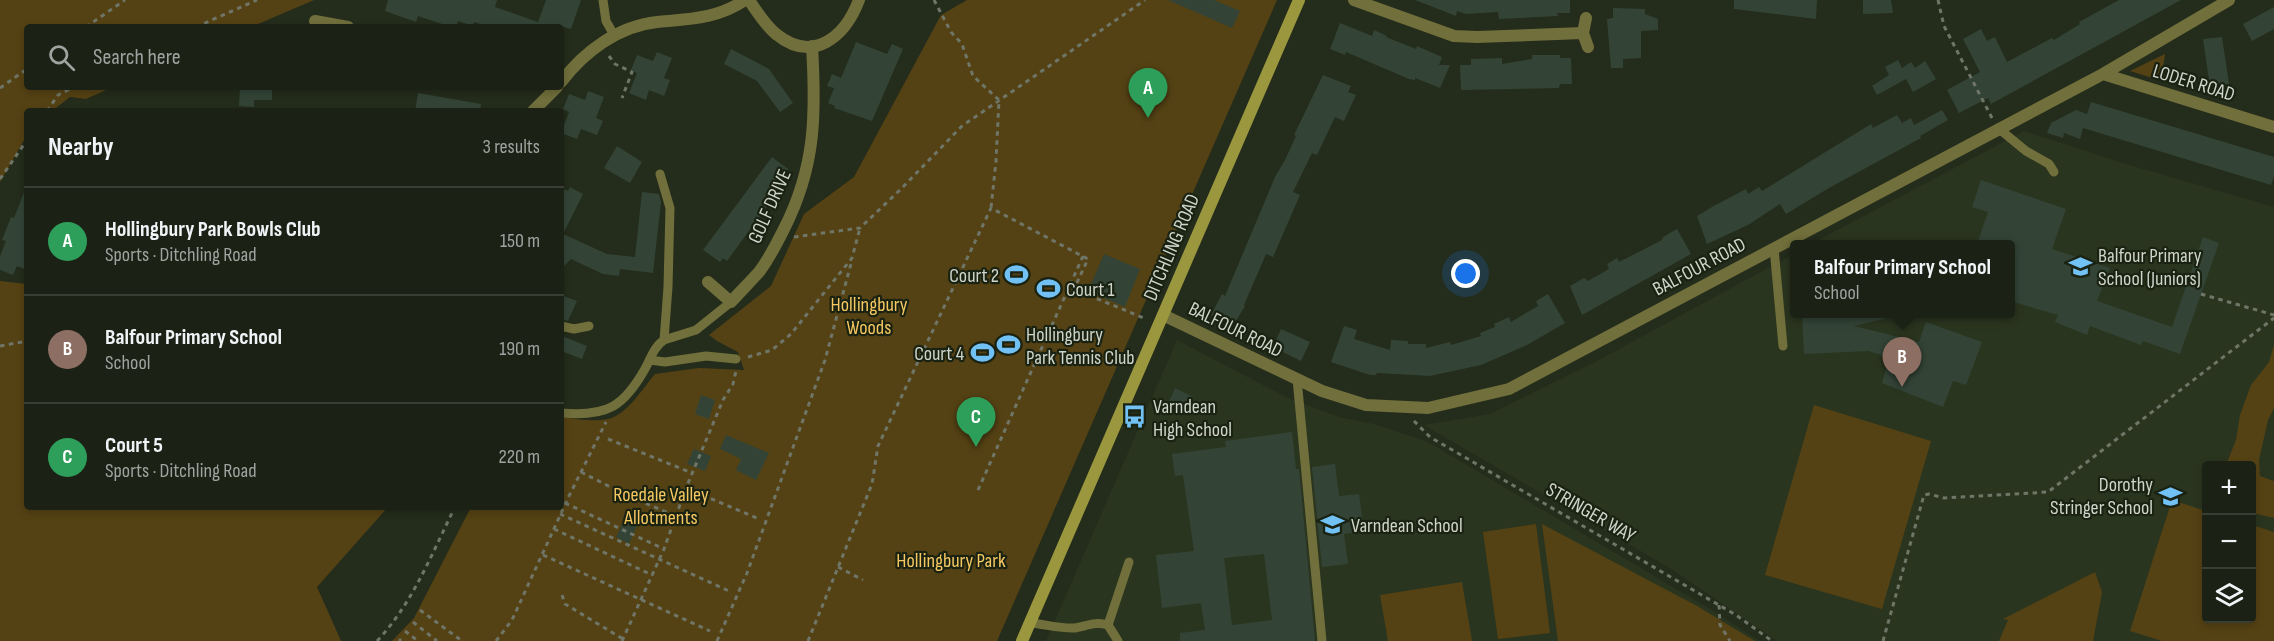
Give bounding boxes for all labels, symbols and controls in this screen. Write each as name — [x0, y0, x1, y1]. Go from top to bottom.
search box — [24, 24, 564, 90]
icon: search — [45, 41, 78, 74]
text: Search here — [93, 44, 180, 71]
street label: LODER ROAD — [2150, 59, 2238, 107]
pin: A — [1128, 68, 1168, 118]
text: Nearby — [48, 132, 114, 163]
text: 3 results — [483, 135, 540, 159]
street label: GOLF DRIVE — [743, 166, 797, 247]
street label: DITCHLING ROAD — [1139, 190, 1205, 304]
text: Hollingbury Park Bowls Club — [105, 216, 321, 243]
text: A — [63, 229, 72, 253]
text: 150 m — [500, 229, 540, 253]
street label: BALFOUR ROAD — [1649, 232, 1750, 301]
popup — [1790, 240, 2015, 318]
text: Sports · Ditchling Road — [105, 243, 257, 267]
place label: Balfour Primary School (Juniors) — [2098, 244, 2202, 291]
school or university icon: Balfour Primary School (Juniors) — [2067, 253, 2093, 279]
text: Balfour Primary School — [1814, 254, 1991, 281]
your location — [1451, 259, 1480, 288]
sports icon: Court 2 — [1004, 262, 1030, 288]
place label: Court 2 — [949, 264, 999, 288]
sports icon: Court 1 — [1035, 276, 1061, 302]
place label: Court 1 — [1066, 278, 1114, 302]
text: School — [1814, 281, 1859, 305]
park label: Hollingbury Woods — [831, 293, 908, 340]
street label: BALFOUR ROAD — [1185, 297, 1287, 363]
place label: Hollingbury Park Tennis Club — [1026, 323, 1135, 370]
text: Balfour Primary School — [105, 324, 282, 351]
sports icon: Hollingbury Park Tennis Club — [995, 332, 1021, 358]
text: B — [63, 337, 72, 361]
text: 190 m — [499, 337, 540, 361]
pin: B — [1882, 338, 1922, 387]
sports icon: Court 4 — [969, 340, 995, 366]
place label: Court 4 — [914, 342, 964, 366]
text: School — [105, 351, 150, 375]
place label: Varndean High School — [1153, 395, 1232, 442]
pin: C — [956, 398, 996, 447]
bus stop icon: Varndean High School — [1122, 404, 1148, 430]
text: Court 5 — [105, 432, 163, 459]
text: C — [62, 445, 73, 469]
text: 220 m — [499, 445, 540, 469]
text: Sports · Ditchling Road — [105, 459, 257, 483]
map controls — [2202, 461, 2256, 623]
button: + — [2202, 461, 2256, 515]
place label: Dorothy Stringer School — [2050, 473, 2153, 520]
street label: STRINGER WAY — [1541, 478, 1640, 548]
park label: Roedale Valley Allotments — [613, 483, 709, 530]
school or university icon: Dorothy Stringer School — [2158, 483, 2184, 509]
school or university icon: Varndean School — [1320, 512, 1346, 538]
place label: Varndean School — [1351, 514, 1463, 538]
button: − — [2202, 515, 2256, 569]
park label: Hollingbury Park — [896, 549, 1006, 573]
button: layers — [2202, 569, 2256, 623]

